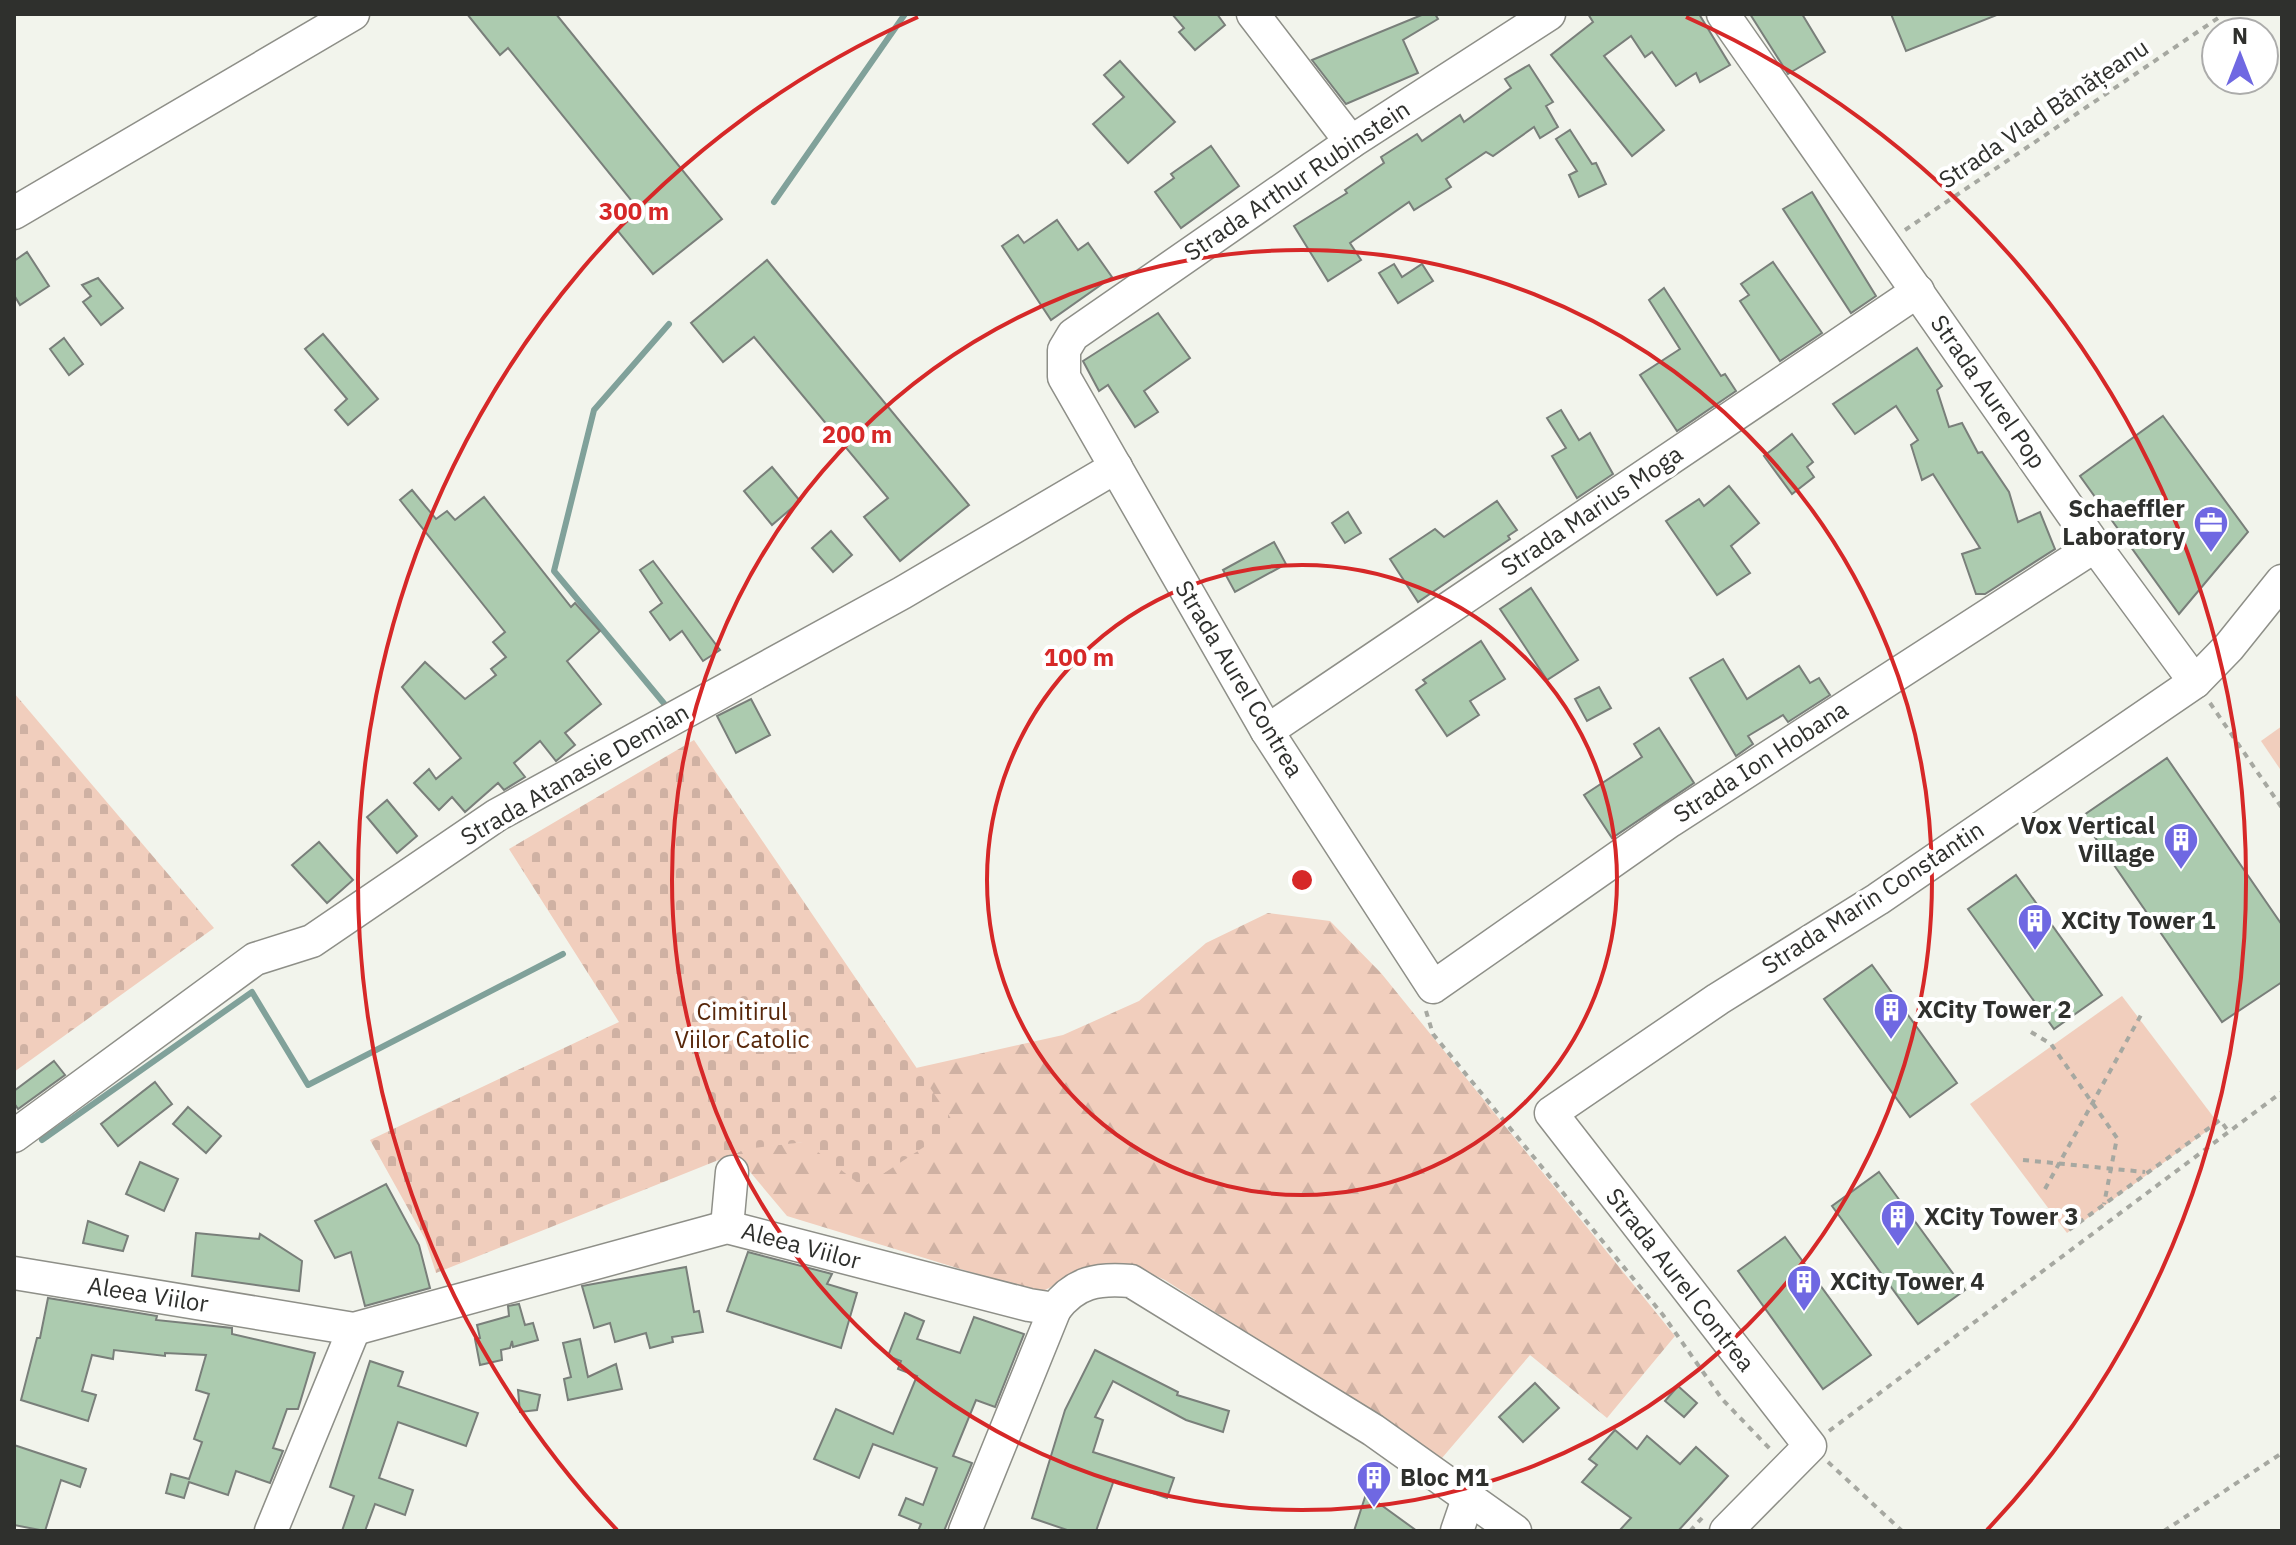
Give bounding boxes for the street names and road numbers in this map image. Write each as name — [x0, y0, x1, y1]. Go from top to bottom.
street label: Strada Vlad Bănățeanu — [1932, 31, 2155, 195]
street label: Strada Arthur Rubinstein — [1177, 93, 1416, 268]
street label: Strada Aurel Pop — [1924, 308, 2054, 475]
street label: Strada Marius Moga — [1494, 437, 1689, 583]
street label: Strada Aurel Contrea — [1168, 574, 1311, 783]
street label: Strada Ion Hobana — [1667, 693, 1854, 830]
street label: Strada Atanasie Demian — [455, 696, 694, 853]
street label: Strada Marin Constantin — [1755, 813, 1990, 981]
street label: Strada Aurel Contrea — [1599, 1181, 1763, 1378]
street label: Aleea Viilor — [738, 1214, 865, 1276]
street label: Aleea Viilor — [85, 1269, 211, 1319]

